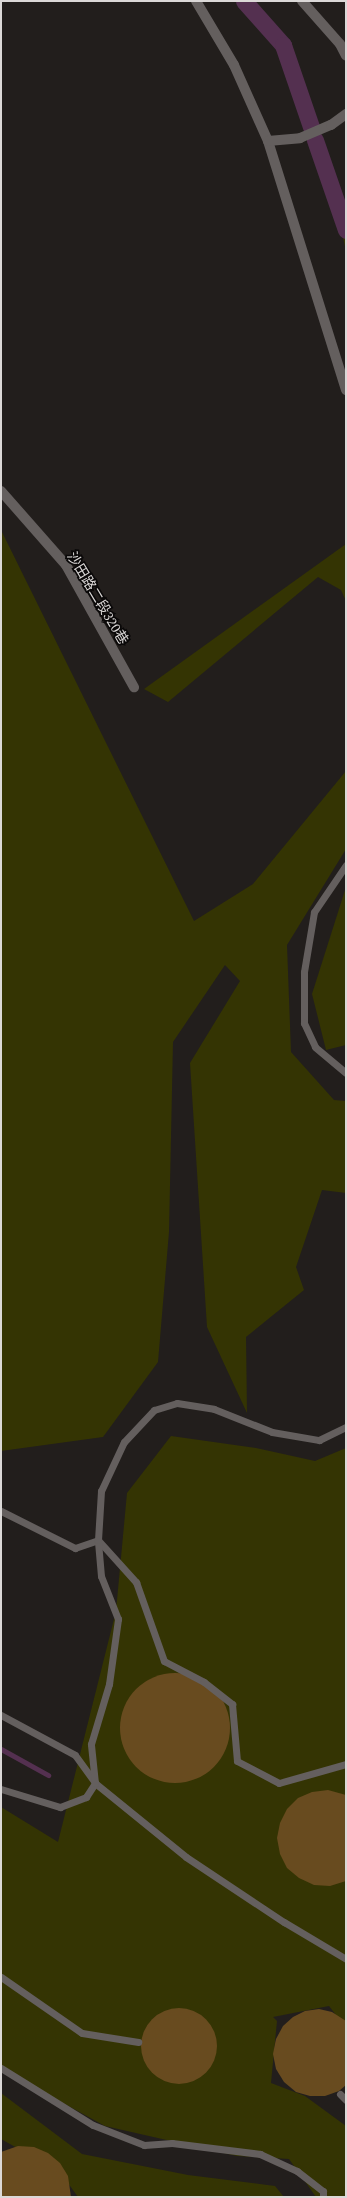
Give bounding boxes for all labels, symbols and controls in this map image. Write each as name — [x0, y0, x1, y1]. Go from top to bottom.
street label: 沙田路二段320巷 — [64, 549, 132, 647]

